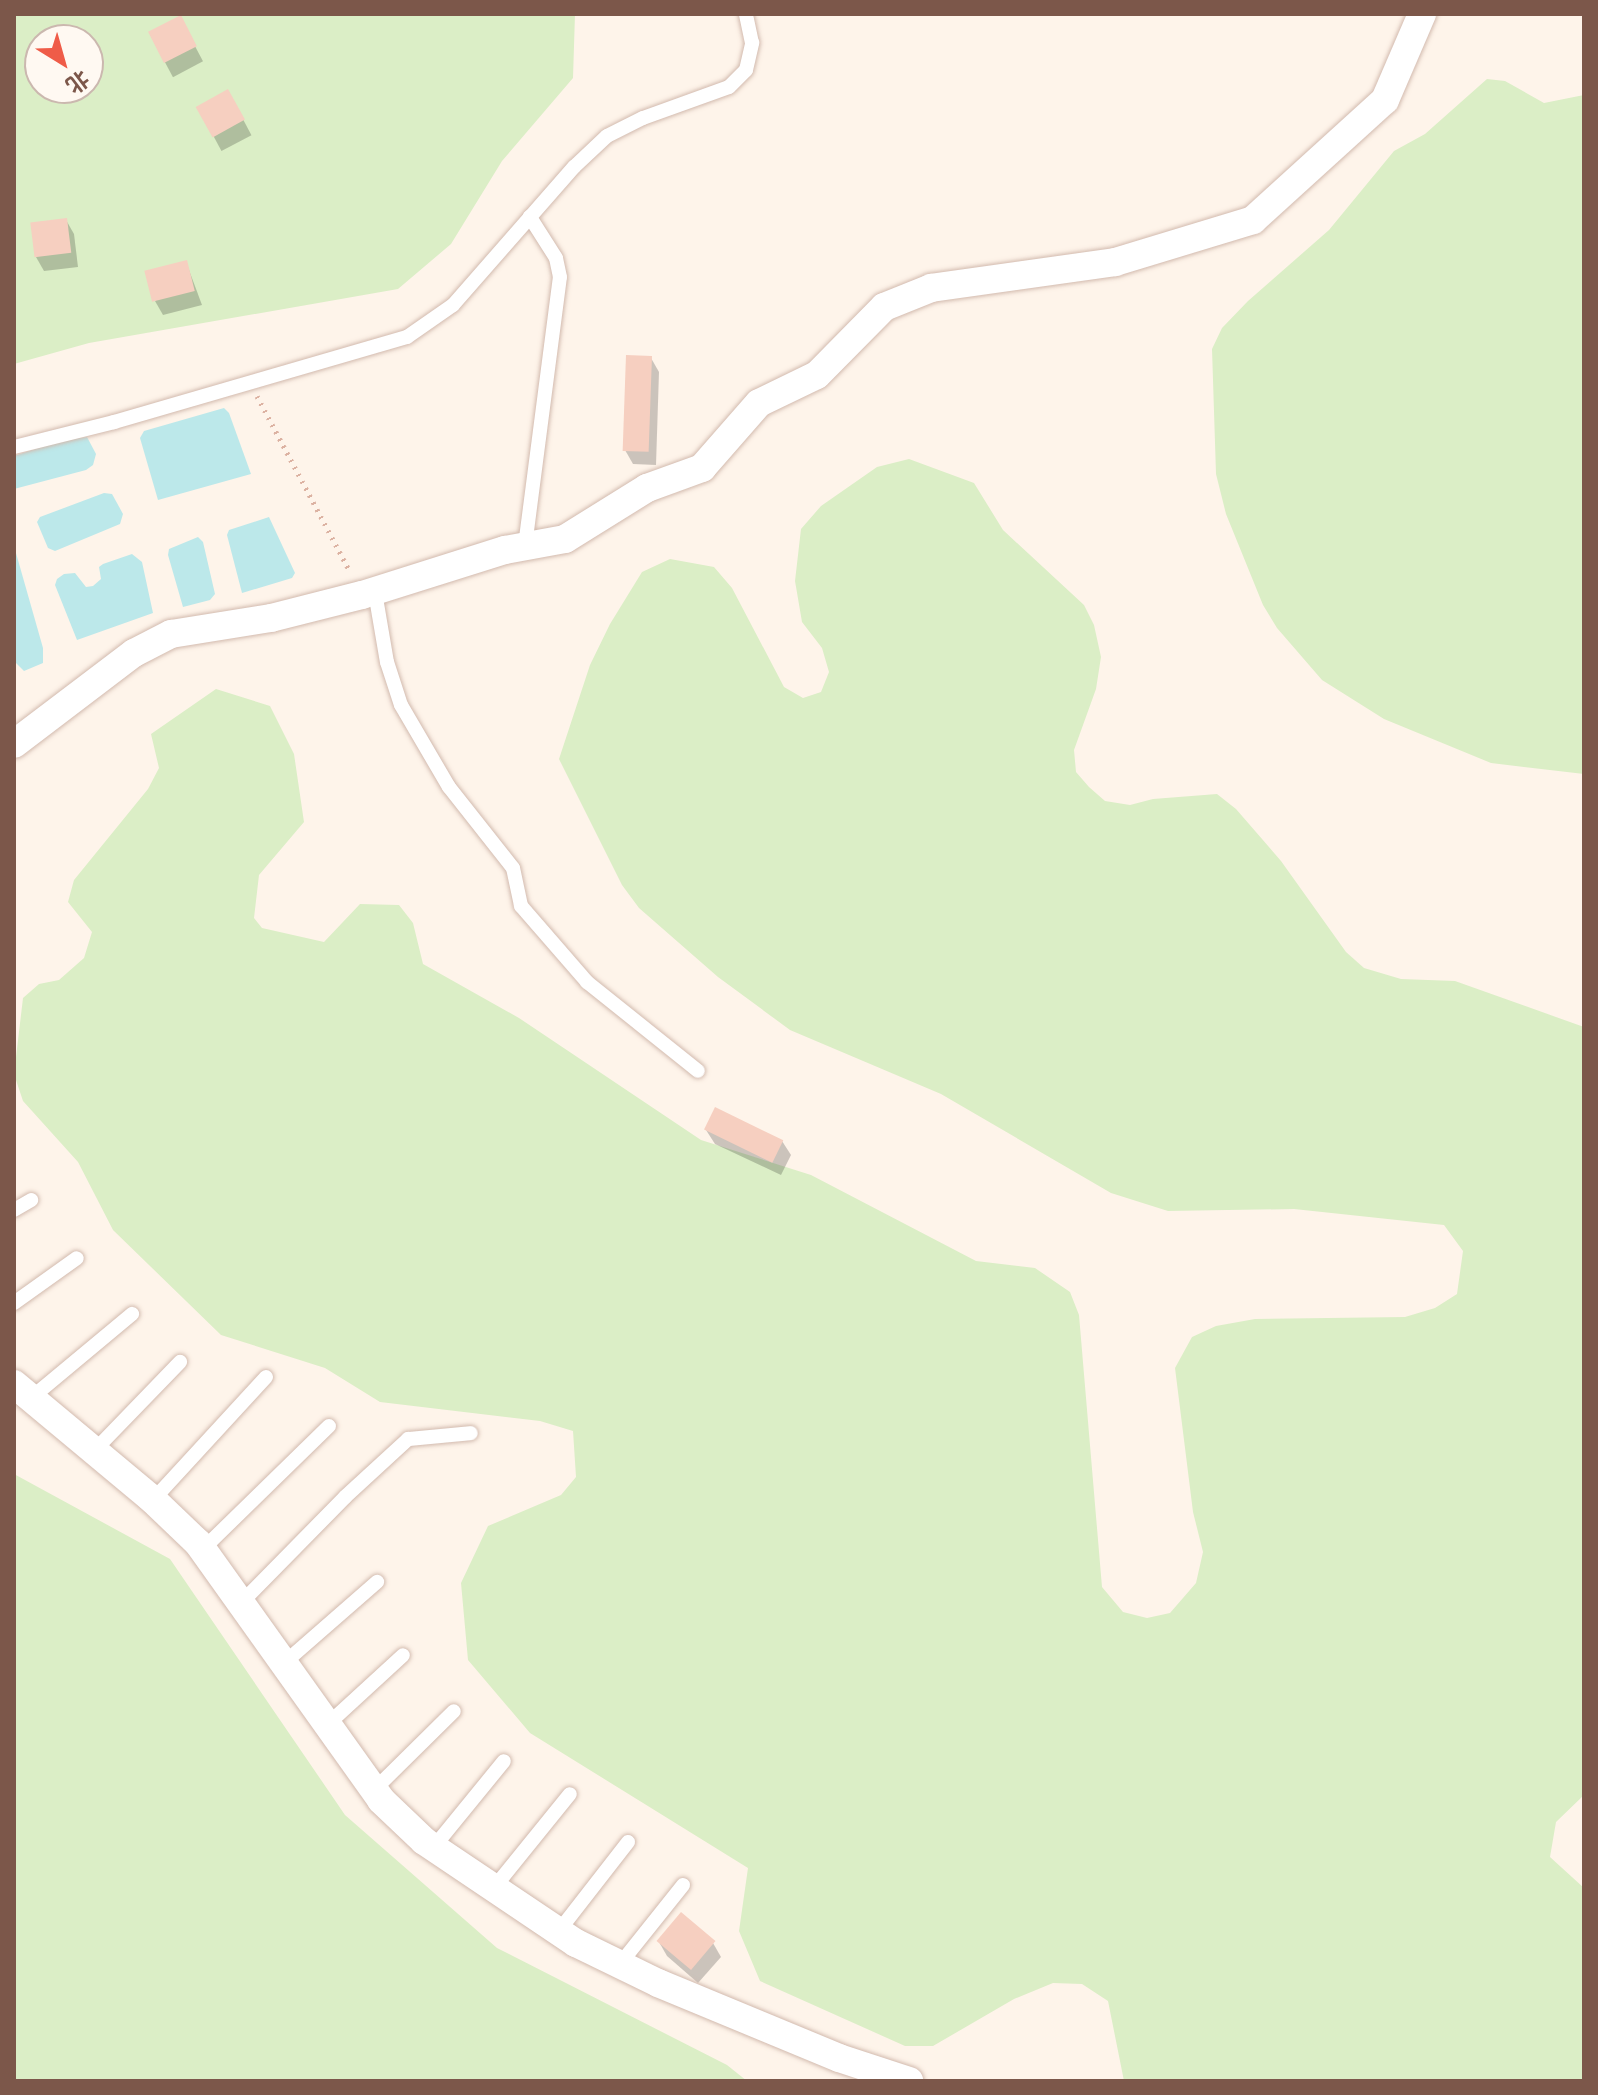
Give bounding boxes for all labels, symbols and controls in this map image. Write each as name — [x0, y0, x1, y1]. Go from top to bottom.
north arrow — [24, 24, 104, 104]
text: 北 — [61, 65, 94, 99]

